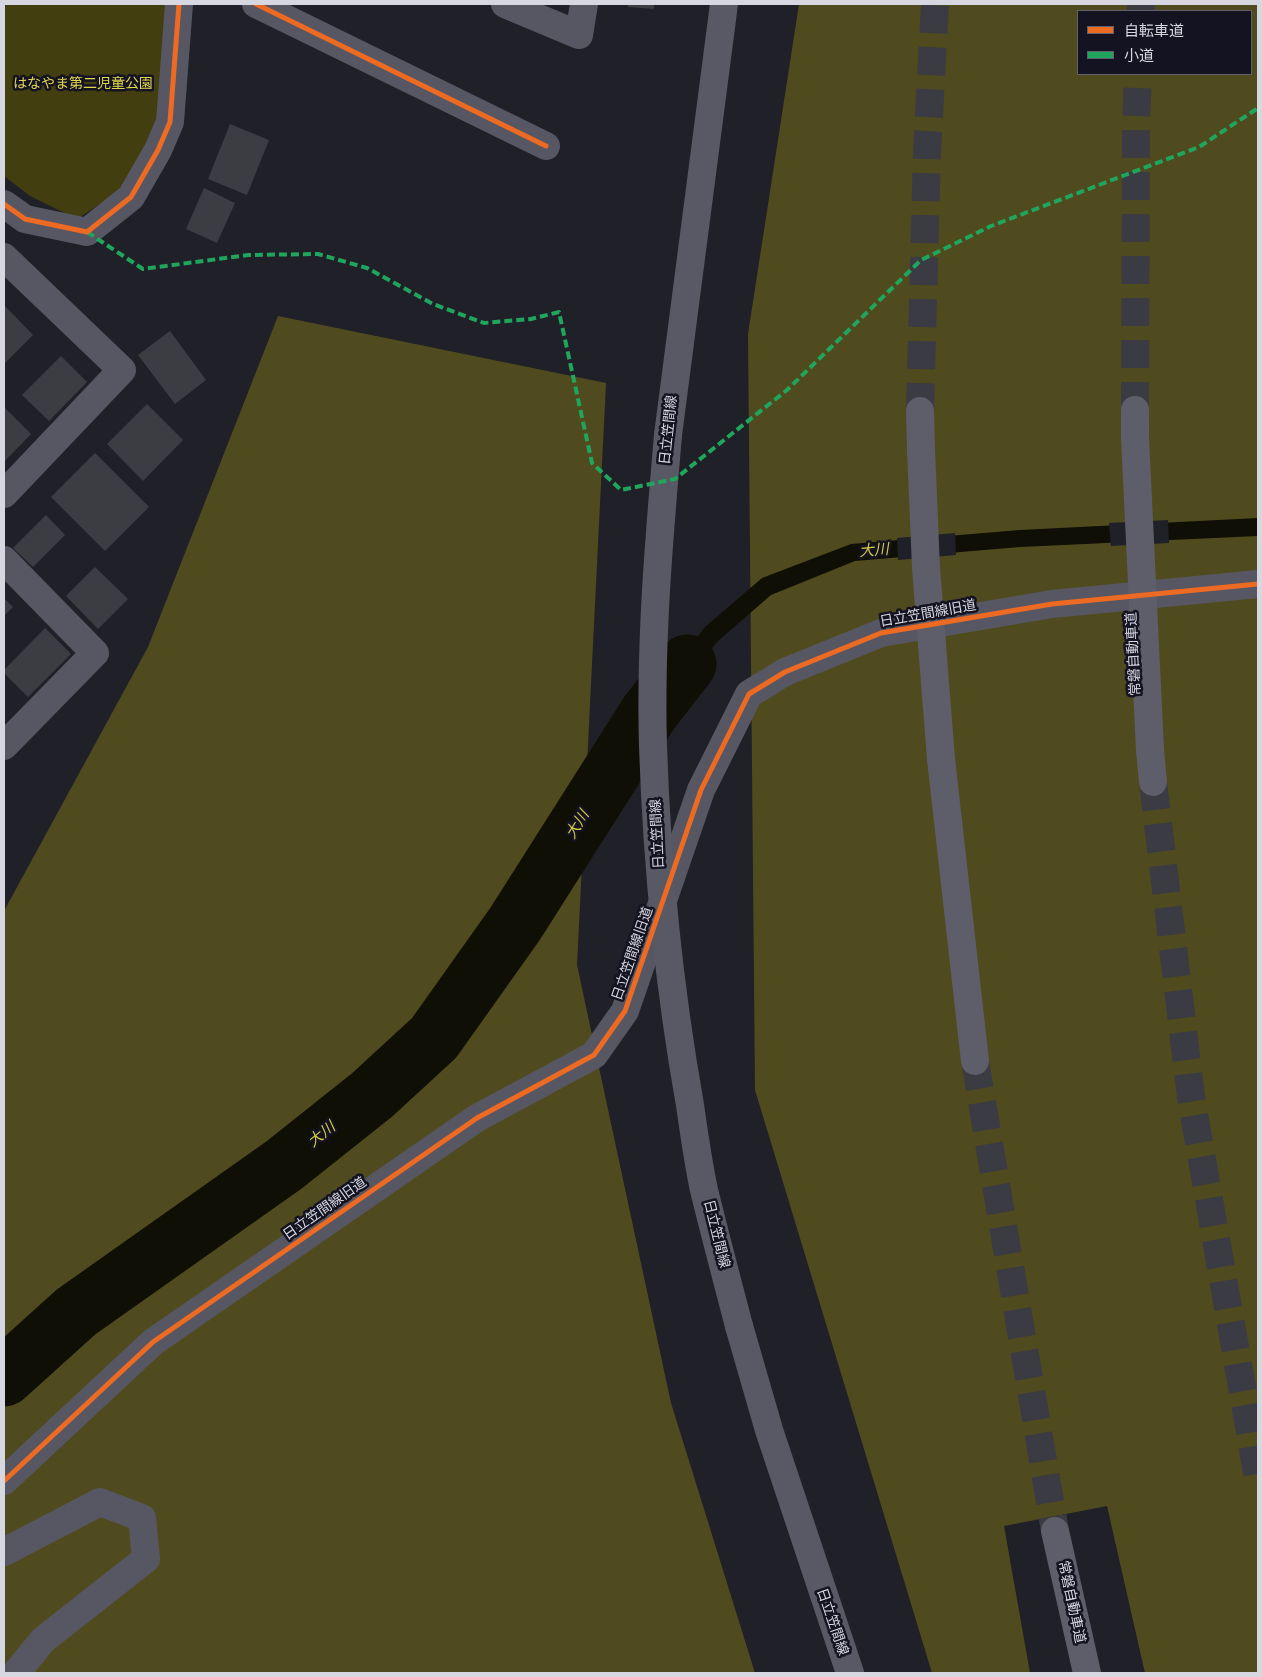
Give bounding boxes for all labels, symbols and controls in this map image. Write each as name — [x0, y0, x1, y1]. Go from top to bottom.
legend — [1077, 10, 1252, 75]
text: 自転車道 — [1124, 22, 1184, 40]
text: 小道 — [1124, 47, 1154, 65]
park label: はなやま第二児童公園 — [13, 76, 153, 92]
street label: 日立笠間線 — [657, 394, 681, 466]
water label: 大川 — [858, 541, 890, 561]
street label: 日立笠間線旧道 — [878, 597, 978, 631]
street label: 常磐自動車道 — [1123, 612, 1145, 696]
street label: 日立笠間線 — [648, 799, 668, 869]
water label: 大川 — [562, 808, 594, 842]
street label: 日立笠間線旧道 — [609, 905, 657, 1003]
water label: 大川 — [305, 1119, 339, 1151]
street label: 日立笠間線旧道 — [280, 1174, 370, 1244]
street label: 日立笠間線 — [699, 1198, 733, 1270]
street label: 常磐自動車道 — [1054, 1559, 1088, 1645]
street label: 日立笠間線 — [813, 1586, 851, 1658]

